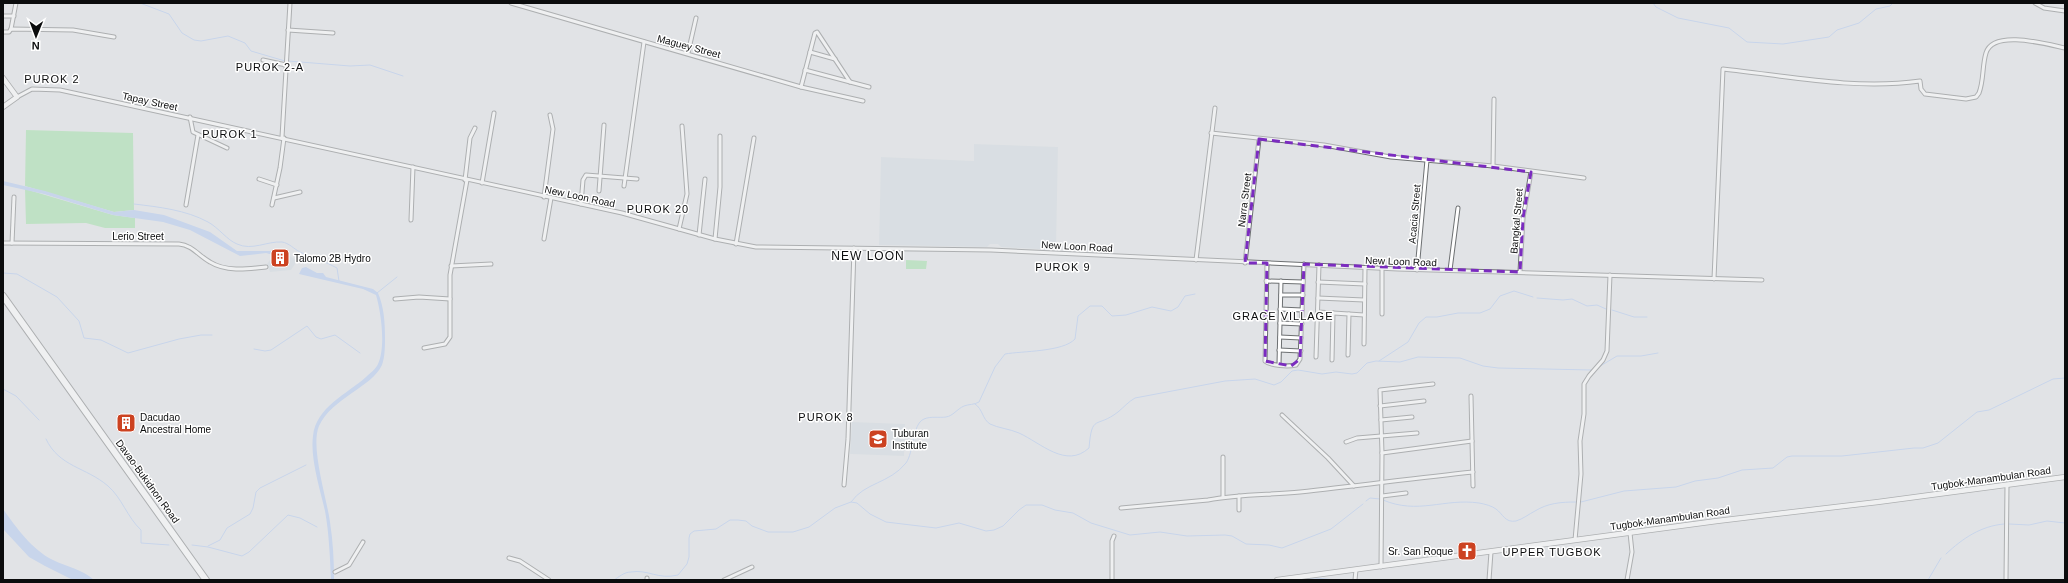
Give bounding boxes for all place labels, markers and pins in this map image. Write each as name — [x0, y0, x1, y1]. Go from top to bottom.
building icon: Talomo 2B Hydro — [269, 247, 291, 269]
place label: Talomo 2B Hydro — [294, 253, 371, 264]
building icon: Dacudao Ancestral Home — [115, 412, 137, 434]
place label: Dacudao Ancestral Home — [140, 412, 212, 435]
school or university icon: Tuburan Institute — [867, 428, 889, 450]
place label: Tuburan Institute — [892, 428, 929, 451]
church icon: Sr. San Roque — [1456, 540, 1478, 562]
place label: Sr. San Roque — [1388, 546, 1453, 557]

